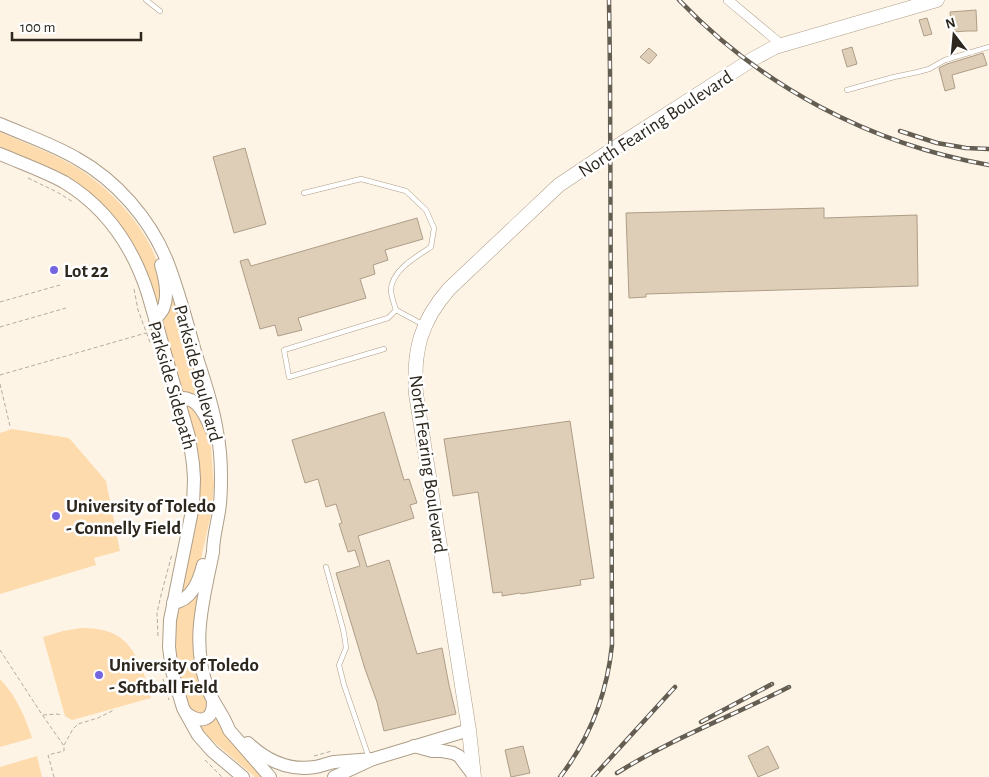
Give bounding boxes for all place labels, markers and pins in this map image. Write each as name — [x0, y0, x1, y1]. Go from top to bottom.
place label: Lot 22 — [64, 262, 109, 281]
marker: Lot 22 — [48, 264, 60, 276]
place label: University of Toledo - Connelly Field — [66, 497, 216, 538]
marker: University of Toledo - Connelly Field — [50, 510, 62, 522]
place label: University of Toledo - Softball Field — [109, 656, 259, 697]
marker: University of Toledo - Softball Field — [93, 669, 105, 681]

